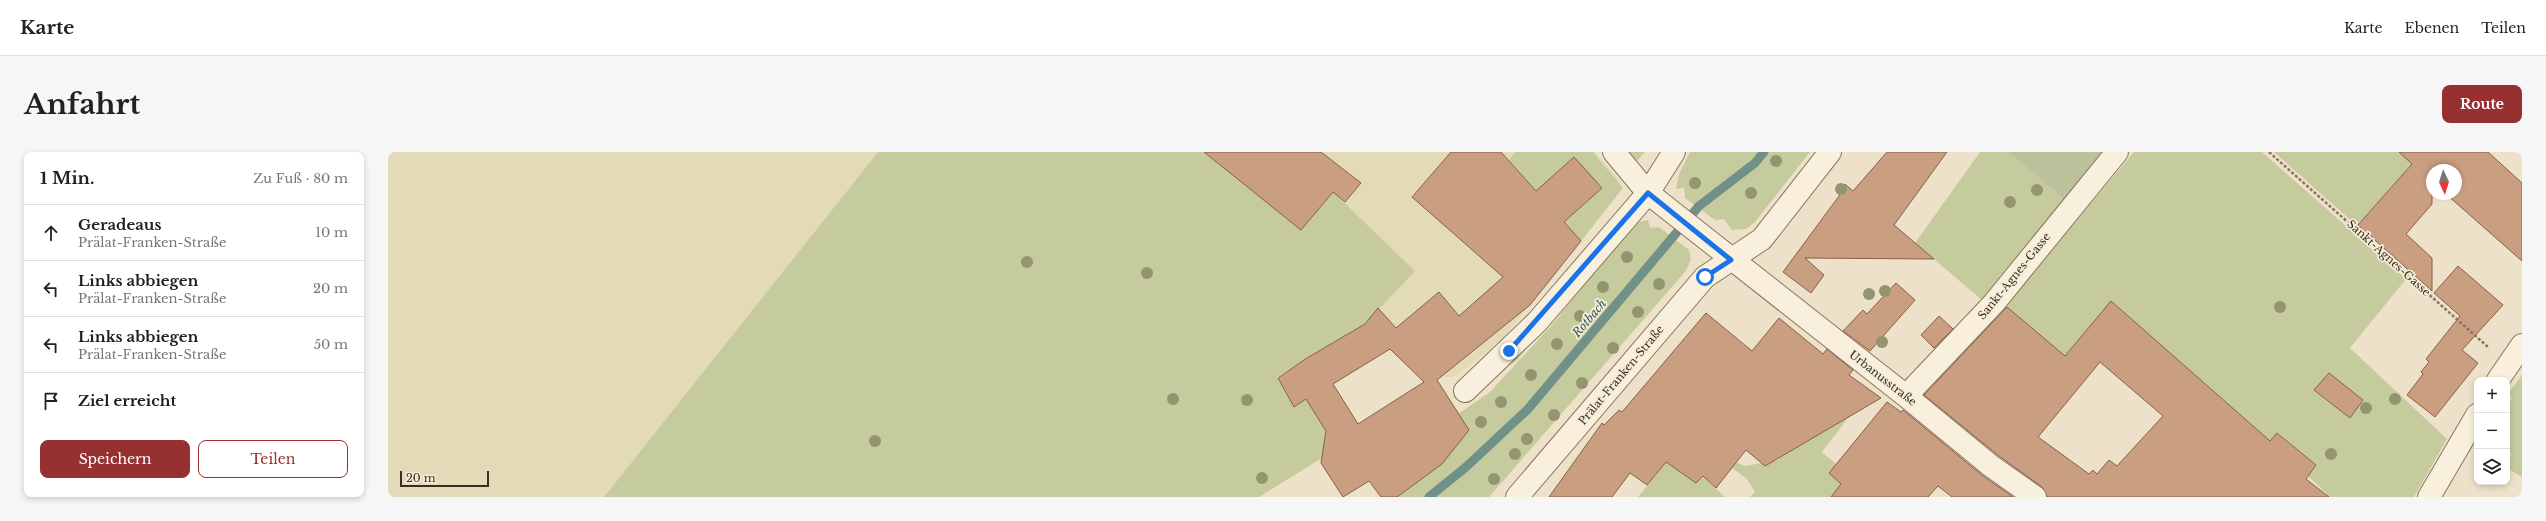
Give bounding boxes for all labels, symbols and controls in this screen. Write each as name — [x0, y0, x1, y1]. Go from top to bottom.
text: Karte — [20, 16, 74, 39]
text: Karte — [2344, 19, 2383, 37]
text: Ebenen — [2405, 19, 2459, 37]
text: Teilen — [2481, 19, 2526, 37]
button: Route — [2442, 85, 2522, 123]
text: Anfahrt — [24, 87, 140, 122]
north arrow — [2426, 164, 2462, 200]
text: 1 Min. — [40, 168, 94, 189]
text: Zu Fuß · 80 m — [253, 170, 348, 187]
text: Geradeaus — [78, 215, 161, 234]
street label: Sankt-Agnes-Gasse — [2344, 217, 2434, 299]
icon: ahead — [40, 222, 62, 244]
text: 10 m — [315, 224, 348, 241]
street label: Sankt-Agnes-Gasse — [1975, 230, 2053, 322]
text: Prälat-Franken-Straße — [78, 234, 226, 251]
route start — [1696, 268, 1714, 286]
text: Links abbiegen — [78, 271, 198, 290]
icon: left — [40, 278, 62, 300]
text: 20 m — [313, 280, 348, 297]
text: Prälat-Franken-Straße — [78, 290, 226, 307]
water label: Rotbach — [1568, 296, 1609, 341]
street label: Prälat-Franken-Straße — [1575, 322, 1667, 428]
text: Links abbiegen — [78, 327, 198, 346]
icon: left — [40, 334, 62, 356]
text: 50 m — [314, 336, 348, 353]
route end — [1500, 342, 1518, 360]
text: Prälat-Franken-Straße — [78, 346, 226, 363]
street label: Urbanusstraße — [1846, 347, 1920, 409]
map controls — [2474, 377, 2510, 485]
button: + — [2474, 377, 2510, 413]
icon: arrive — [40, 390, 62, 412]
text: Ziel erreicht — [78, 391, 176, 410]
button: − — [2474, 413, 2510, 449]
button: Speichern — [40, 440, 190, 478]
button: Teilen — [198, 440, 348, 478]
button: layers — [2474, 449, 2510, 485]
scale bar — [400, 469, 489, 488]
text: 20 m — [406, 471, 436, 485]

